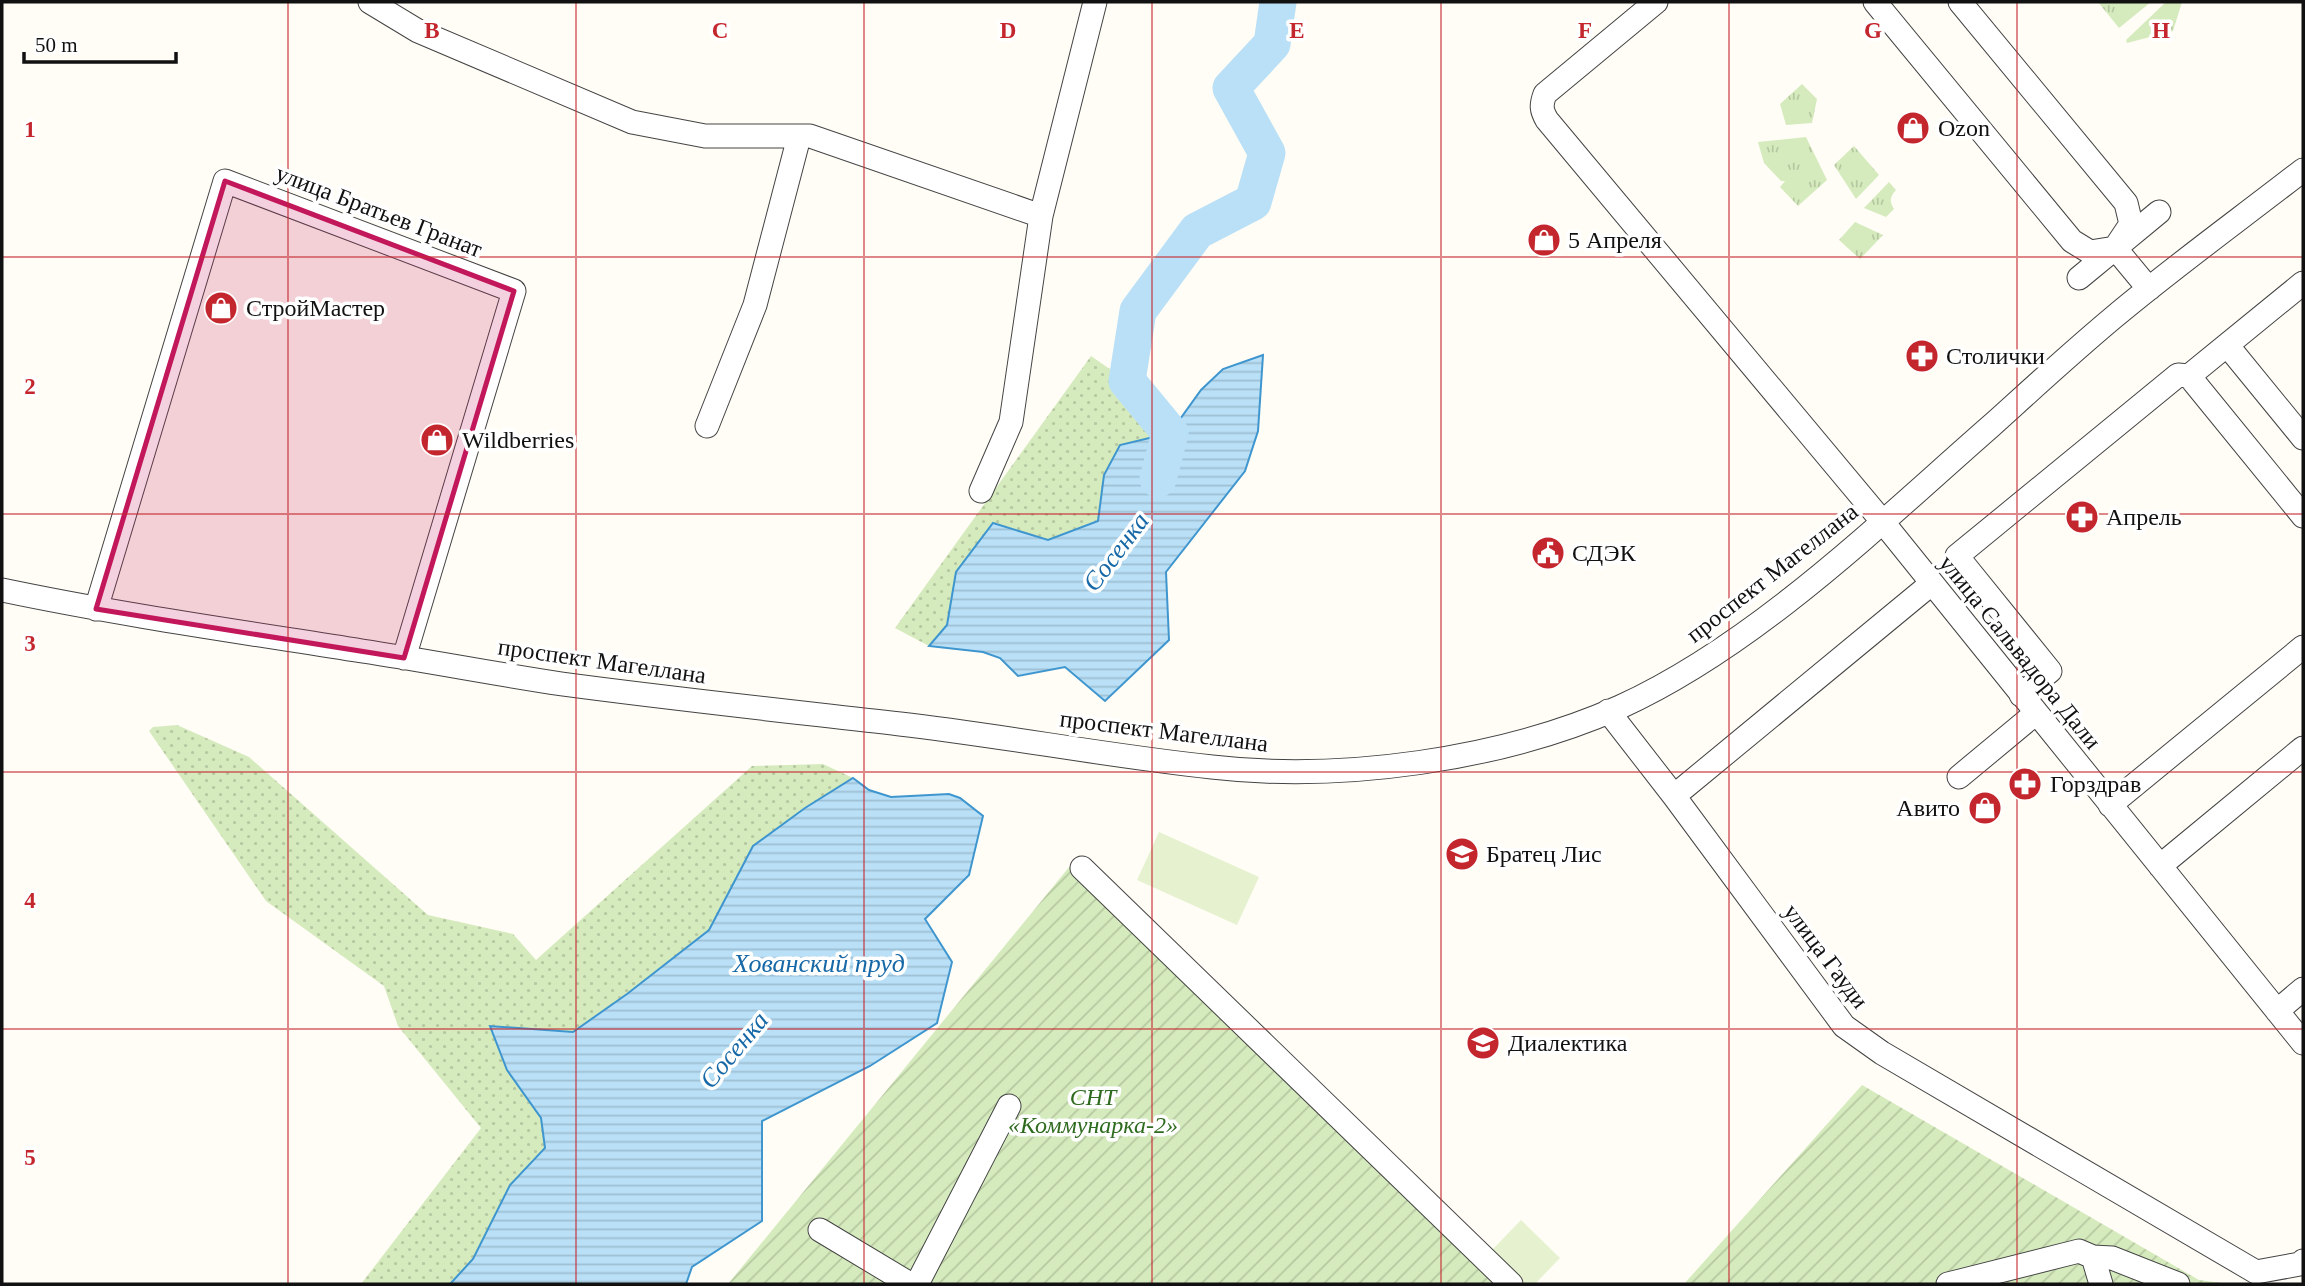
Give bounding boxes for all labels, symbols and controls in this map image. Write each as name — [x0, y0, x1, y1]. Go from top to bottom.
text: B — [424, 18, 440, 43]
text: C — [712, 18, 728, 43]
text: D — [1000, 18, 1016, 43]
text: E — [1289, 18, 1305, 43]
text: F — [1578, 18, 1592, 43]
text: G — [1864, 18, 1882, 43]
text: H — [2152, 18, 2170, 43]
scale bar — [24, 21, 177, 65]
text: 50 m — [35, 33, 78, 57]
shop icon: Ozon — [1894, 109, 1932, 147]
place label: Ozon — [1938, 115, 1990, 141]
text: 1 — [24, 117, 36, 142]
street label: улица Братьев Гранат — [272, 160, 486, 263]
shop icon: 5 Апреля — [1525, 221, 1563, 259]
place label: 5 Апреля — [1568, 227, 1662, 253]
shop icon: СтройМастер — [202, 289, 240, 327]
place label: СтройМастер — [246, 295, 385, 321]
pharmacy icon: Столички — [1903, 337, 1941, 375]
place label: Столички — [1946, 343, 2045, 369]
text: 2 — [24, 374, 36, 399]
shop icon: Wildberries — [418, 421, 456, 459]
place label: Wildberries — [462, 427, 574, 453]
street label: проспект Магеллана — [1681, 498, 1863, 648]
pharmacy icon: Апрель — [2063, 498, 2101, 536]
place label: Апрель — [2106, 504, 2182, 530]
water label: Сосенка — [1077, 507, 1155, 597]
public building icon: СДЭК — [1529, 534, 1567, 572]
place label: СДЭК — [1572, 540, 1637, 566]
street label: улица Сальвадора Дали — [1934, 550, 2106, 754]
text: 3 — [24, 631, 36, 656]
street label: проспект Магеллана — [496, 634, 708, 689]
street label: проспект Магеллана — [1058, 705, 1270, 757]
pharmacy icon: Горздрав — [2006, 765, 2044, 803]
place label: Горздрав — [2050, 771, 2141, 797]
shop icon: Авито — [1966, 789, 2004, 827]
place label: Авито — [1896, 795, 1960, 821]
school or university icon: Братец Лис — [1443, 835, 1481, 873]
place label: Братец Лис — [1486, 841, 1602, 867]
text: 4 — [24, 888, 36, 913]
street label: улица Гауди — [1778, 899, 1874, 1013]
water label: Хованский пруд — [732, 949, 905, 978]
water label: Сосенка — [694, 1006, 774, 1094]
school or university icon: Диалектика — [1464, 1024, 1502, 1062]
place label: Диалектика — [1508, 1030, 1628, 1056]
park label: СНТ «Коммунарка-2» — [1008, 1084, 1178, 1138]
text: 5 — [24, 1145, 36, 1170]

